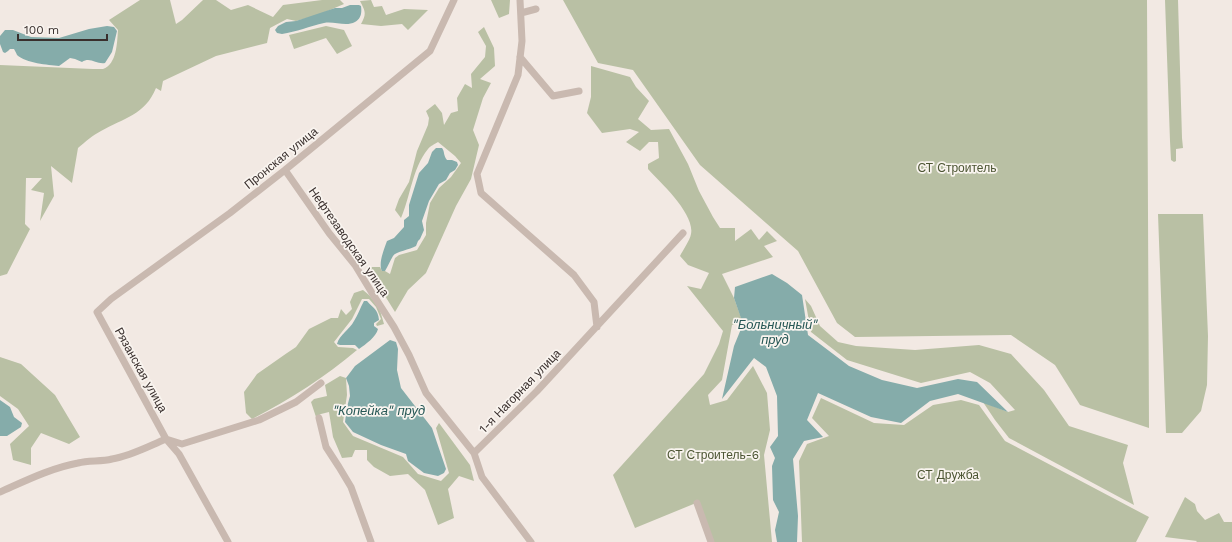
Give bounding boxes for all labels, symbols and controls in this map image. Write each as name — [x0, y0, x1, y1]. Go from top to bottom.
scale bar — [18, 16, 107, 42]
text: 100 m — [24, 23, 59, 37]
street label: Пронская улица — [241, 124, 321, 192]
park label: СТ Строитель — [918, 161, 996, 175]
street label: Нефтезаводская улица — [306, 185, 392, 300]
water label: "Больничный" пруд — [733, 317, 818, 347]
street label: Рязанская улица — [112, 325, 170, 415]
street label: 1-я Нагорная улица — [476, 346, 564, 436]
water label: "Копейка" пруд — [333, 403, 425, 418]
park label: СТ Строитель-6 — [667, 448, 759, 462]
park label: СТ Дружба — [917, 468, 979, 482]

